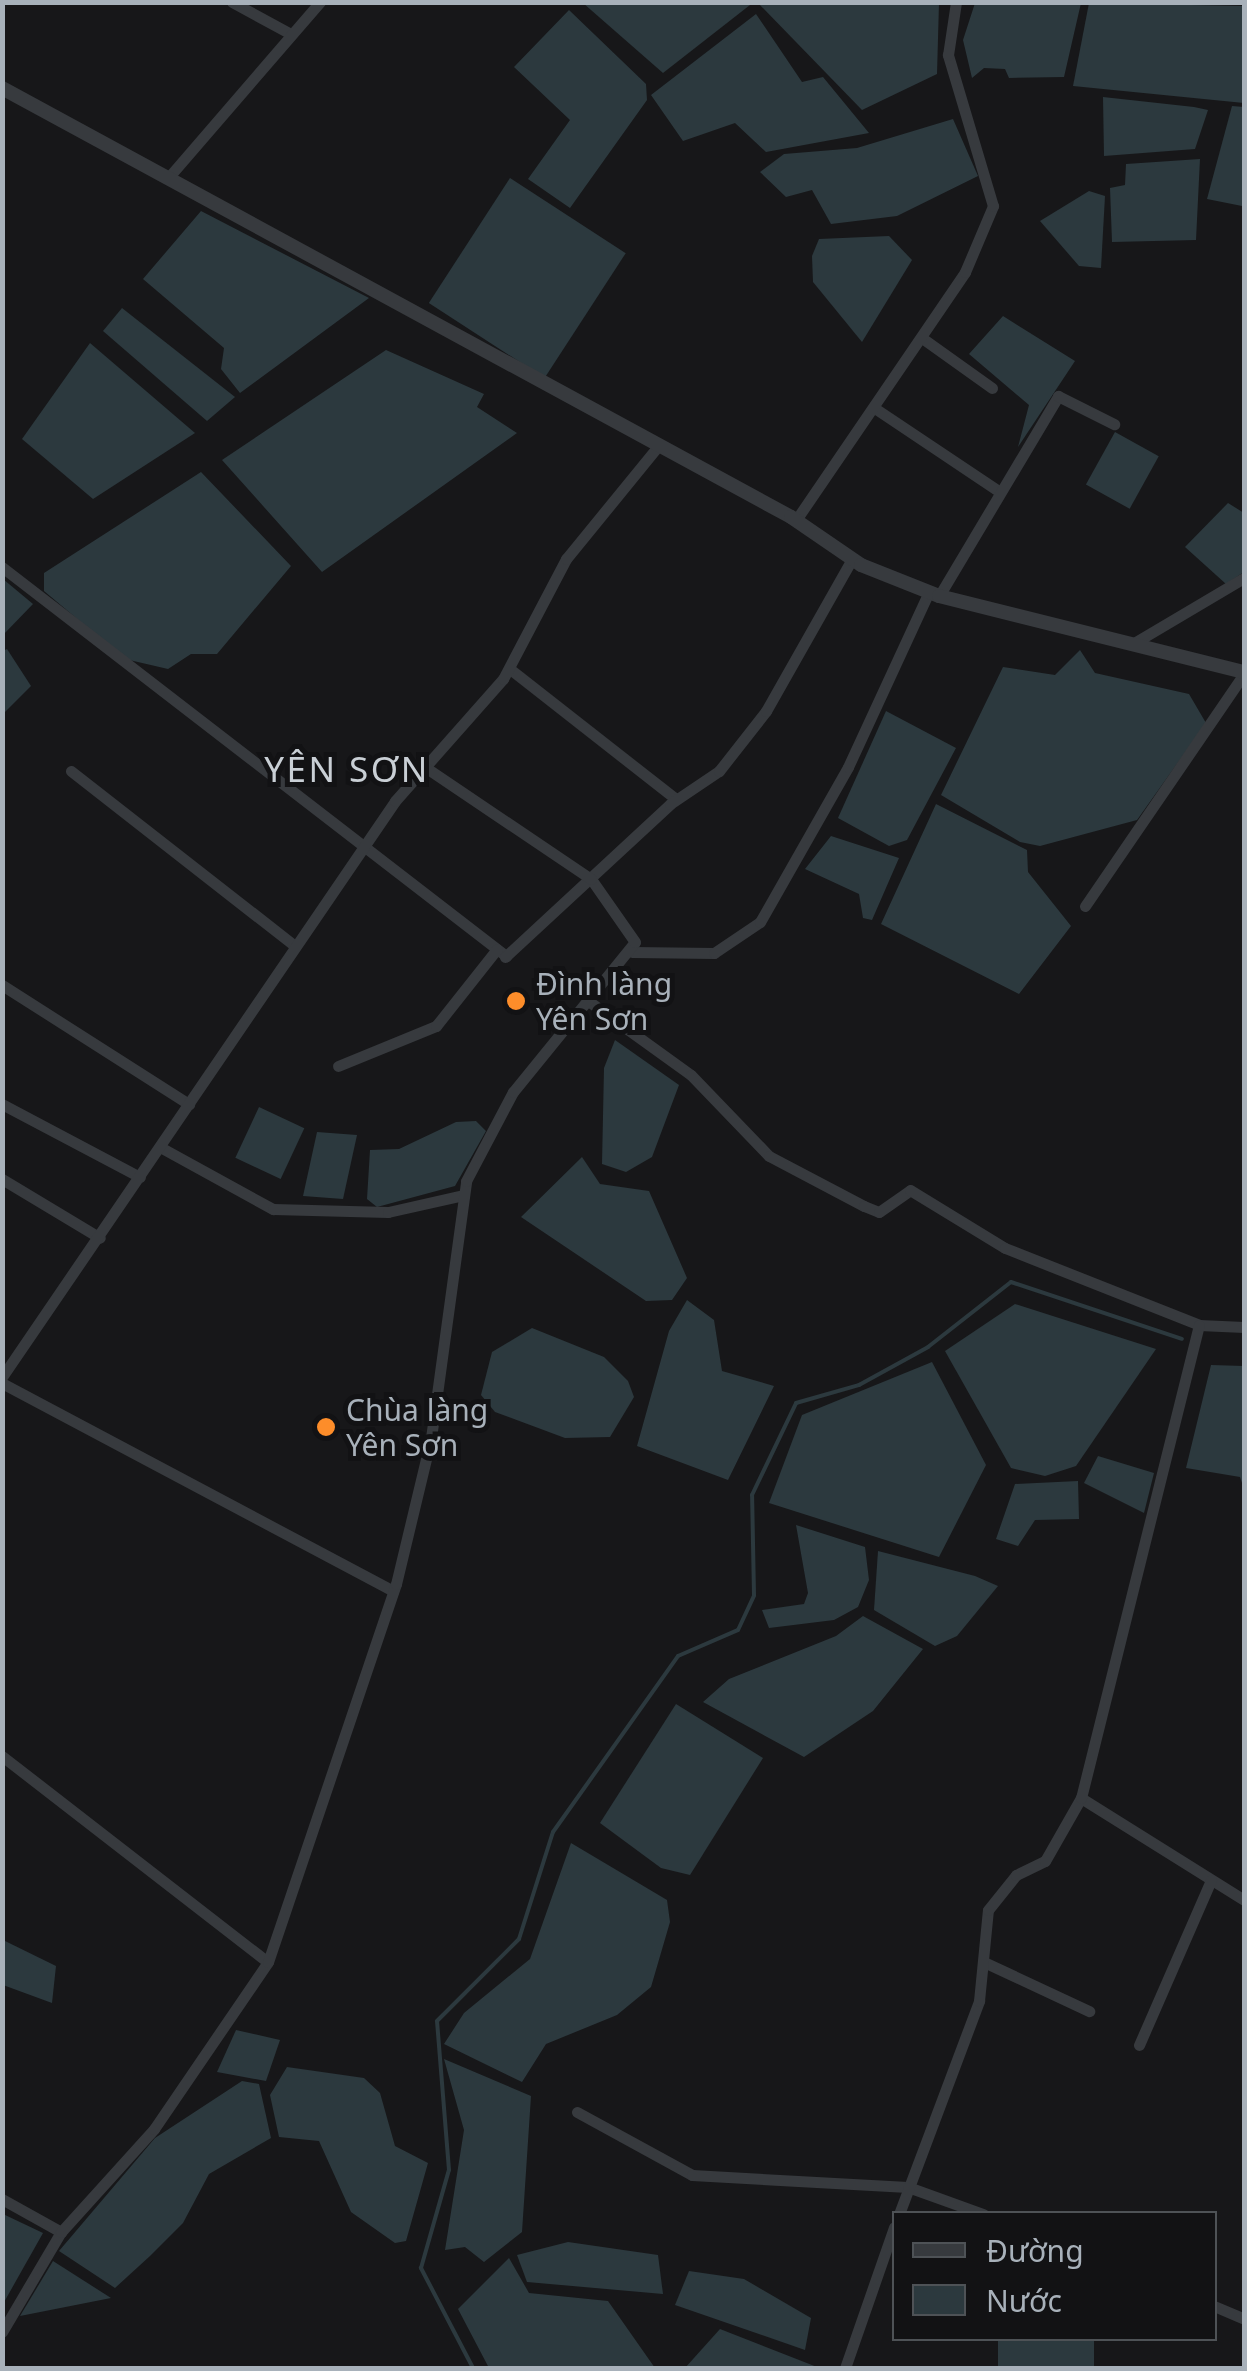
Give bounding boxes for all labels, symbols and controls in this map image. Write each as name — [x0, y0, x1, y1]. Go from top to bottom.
district label: YÊN SƠN — [264, 748, 430, 790]
place label: Đình làng Yên Sơn — [536, 966, 672, 1036]
marker: Đình làng Yên Sơn — [505, 990, 527, 1012]
place label: Chùa làng Yên Sơn — [346, 1392, 488, 1462]
marker: Chùa làng Yên Sơn — [315, 1416, 337, 1438]
legend — [892, 2211, 1217, 2341]
text: Đường — [986, 2230, 1084, 2271]
text: Nước — [986, 2280, 1062, 2321]

